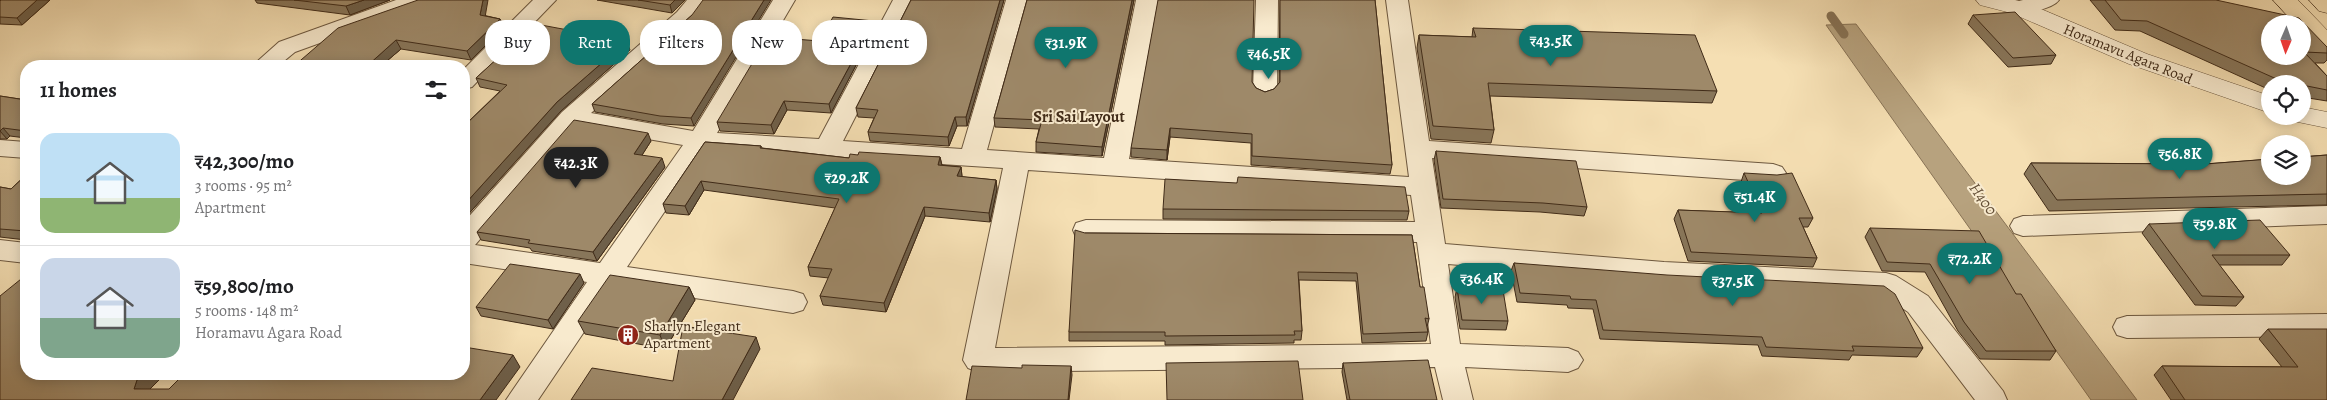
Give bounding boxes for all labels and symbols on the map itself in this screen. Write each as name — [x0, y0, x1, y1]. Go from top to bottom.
north arrow — [2261, 15, 2311, 65]
street label: Horamavu Agara Road — [2060, 19, 2197, 89]
pin: ₹43.5K — [1510, 24, 1592, 67]
pin: ₹31.9K — [1025, 27, 1107, 69]
pin: ₹46.5K — [1228, 38, 1310, 80]
district label: Sri Sai Layout — [1033, 106, 1125, 128]
pin: ₹56.8K — [2139, 138, 2221, 180]
pin: ₹42.3K — [535, 146, 617, 189]
pin: ₹29.2K — [806, 162, 888, 204]
water label: H400 — [1964, 178, 2002, 220]
pin: ₹51.4K — [1714, 180, 1796, 223]
pin: ₹59.8K — [2174, 208, 2256, 250]
pin: ₹72.2K — [1929, 242, 2011, 285]
pin: ₹36.4K — [1441, 262, 1523, 305]
pin: ₹37.5K — [1692, 264, 1774, 307]
place label: Sharlyn Elegant Apartment — [643, 316, 741, 353]
building icon: Sharlyn Elegant Apartment — [616, 323, 640, 347]

